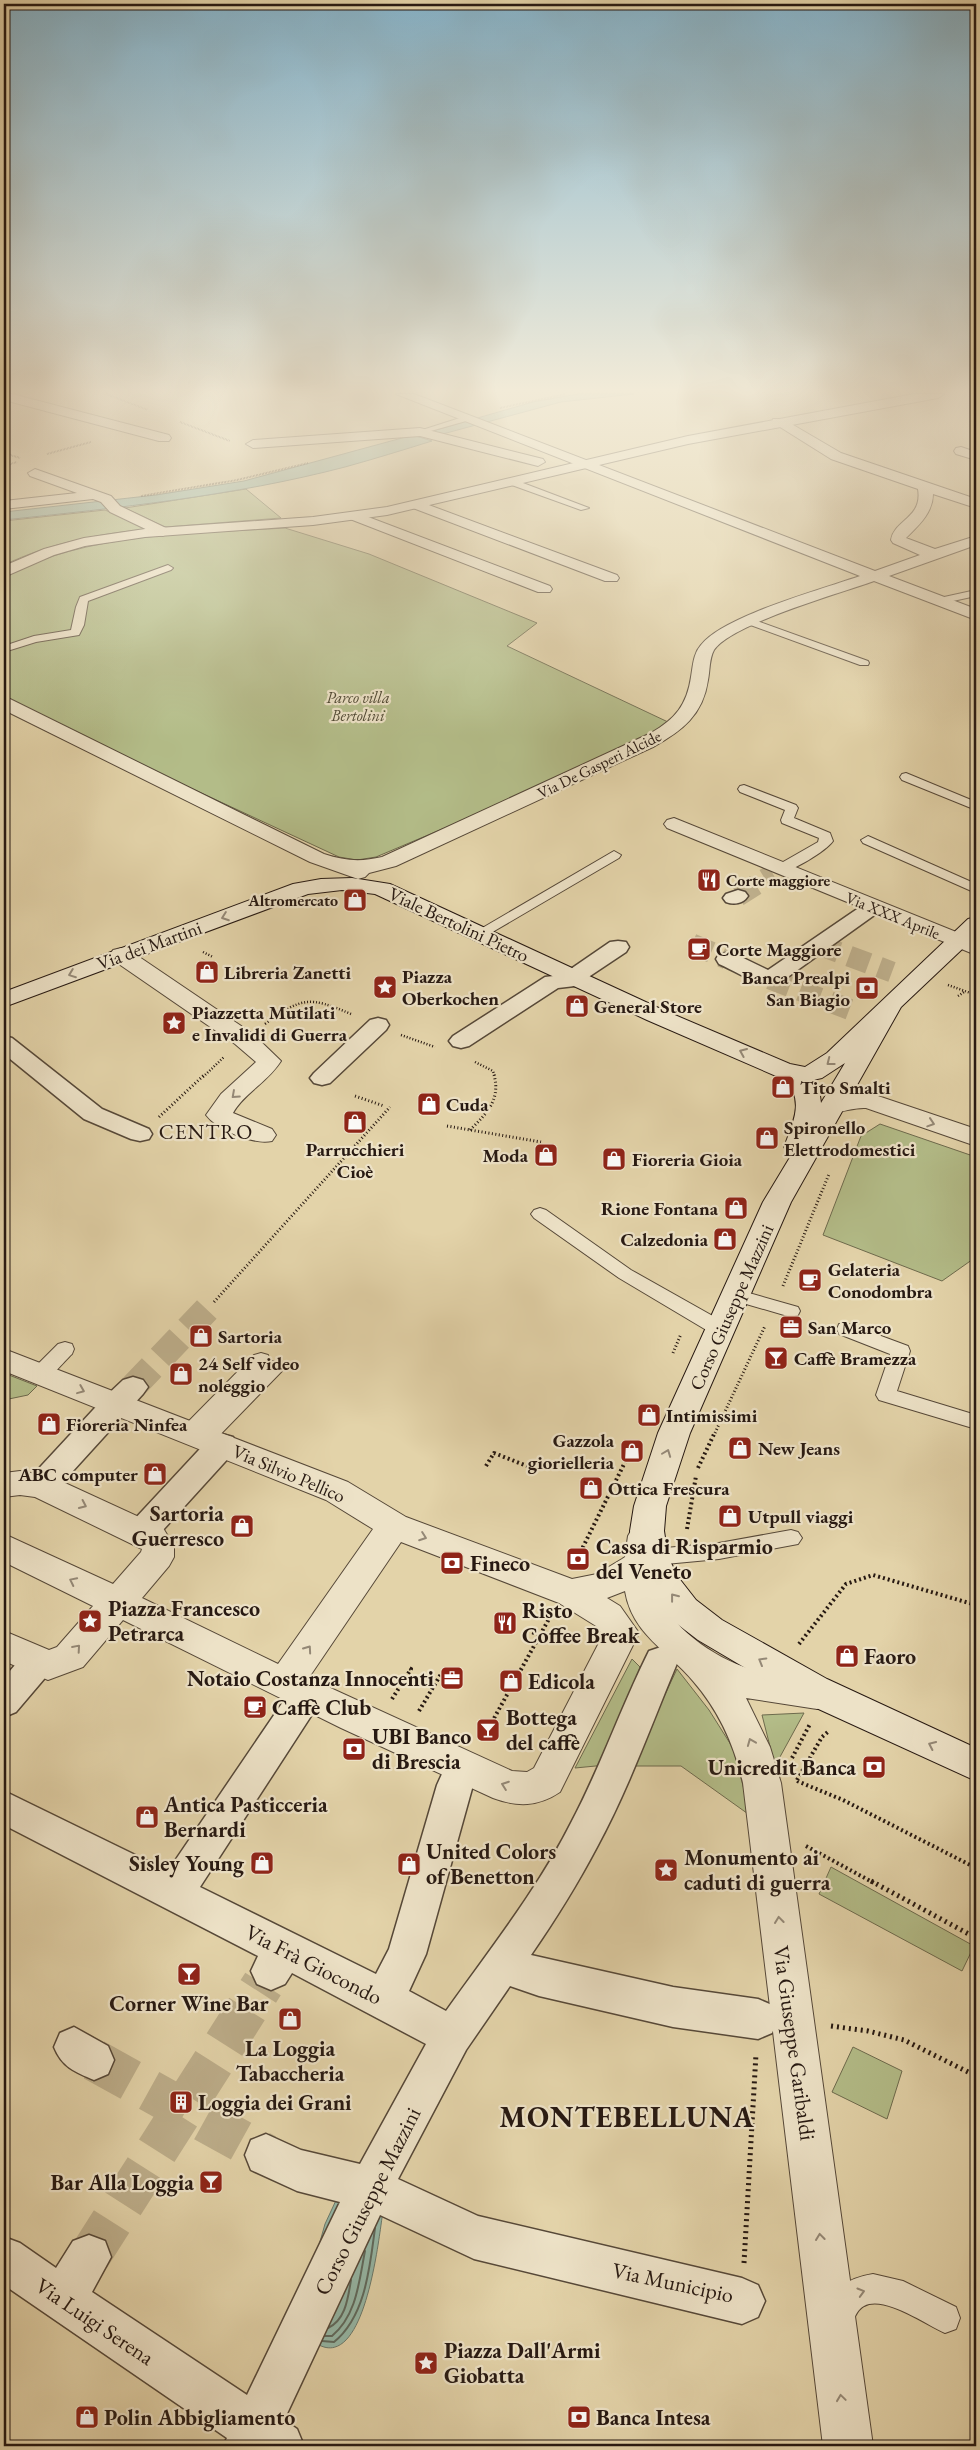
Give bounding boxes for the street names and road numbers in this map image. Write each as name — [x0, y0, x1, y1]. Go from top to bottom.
street label: Via De Gasperi Alcide — [534, 725, 665, 804]
street label: Viale Bertolini Pietro — [384, 881, 533, 968]
street label: Via XXX Aprile — [843, 887, 943, 944]
street label: Via dei Martini — [93, 915, 205, 976]
street label: Corso Giuseppe Mazzini — [684, 1220, 779, 1394]
street label: Via Silvio Pellico — [229, 1438, 349, 1508]
street label: Via Frà Giocondo — [240, 1917, 387, 2011]
street label: Via Giuseppe Garibaldi — [766, 1944, 823, 2142]
street label: Corso Giuseppe Mazzini — [307, 2102, 427, 2300]
street label: Via Municipio — [610, 2255, 736, 2310]
street label: Via Luigi Serena — [30, 2271, 160, 2372]

